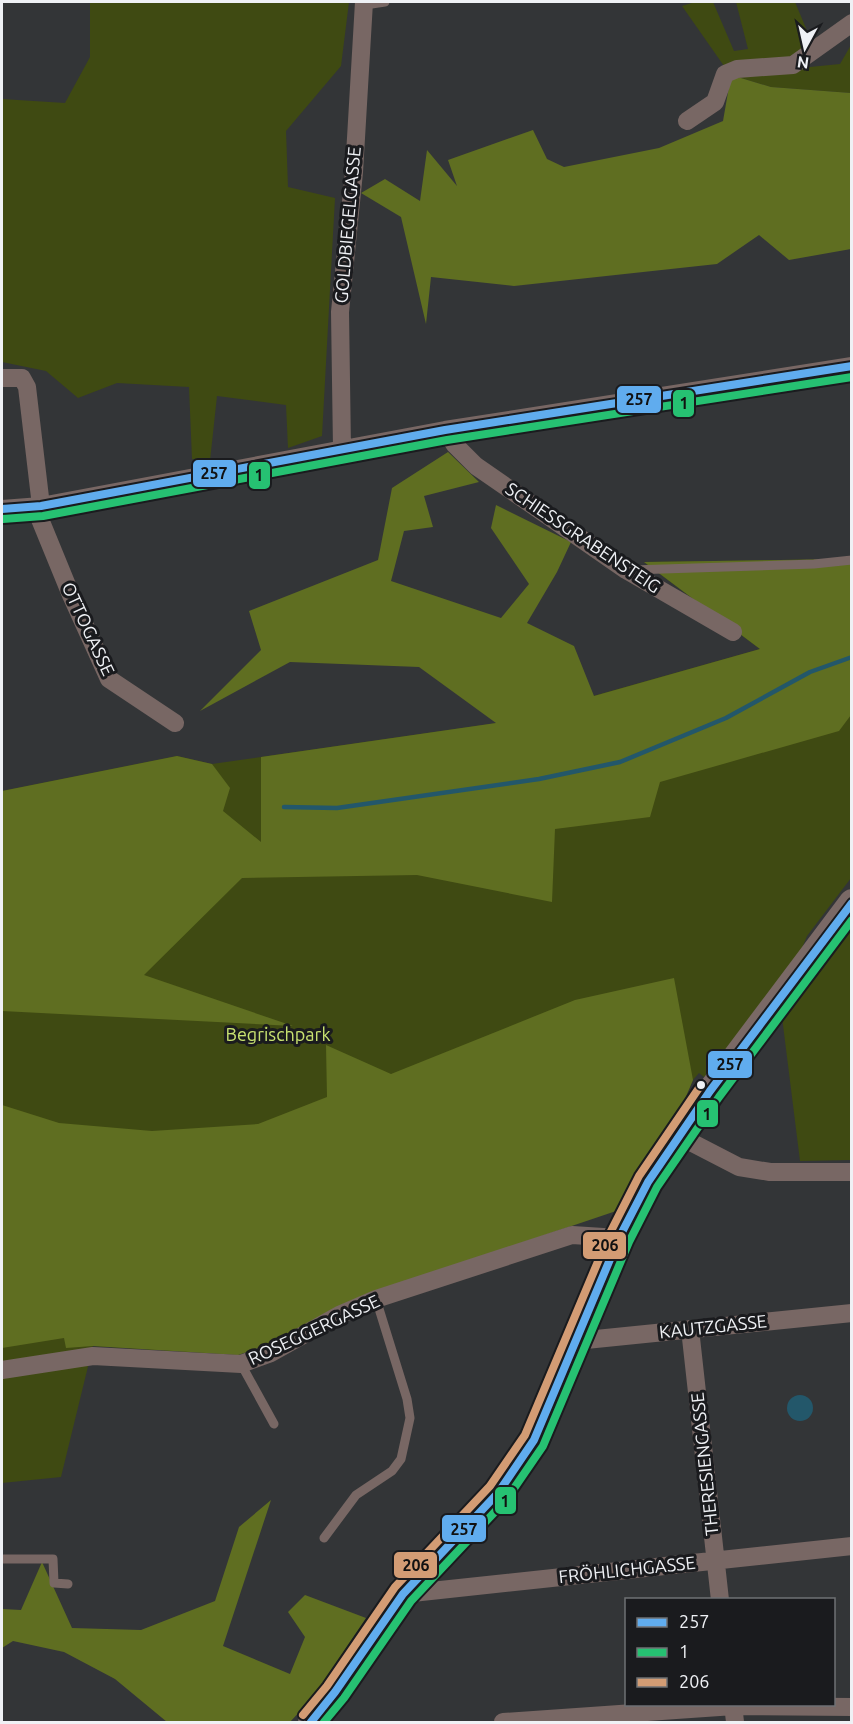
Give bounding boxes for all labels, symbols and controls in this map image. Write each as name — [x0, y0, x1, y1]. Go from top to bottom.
north arrow — [775, 18, 835, 78]
text: N — [796, 53, 810, 73]
street label: GOLDBIEGELGASSE — [330, 146, 364, 304]
line badge: 257 — [616, 385, 662, 414]
line badge: 1 — [672, 389, 695, 418]
text: 257 — [625, 390, 653, 408]
text: 1 — [679, 394, 689, 412]
line badge: 257 — [192, 459, 237, 488]
line badge: 1 — [248, 461, 271, 490]
text: 257 — [200, 464, 228, 482]
text: 1 — [254, 466, 264, 484]
street label: SCHIESSGRABENSTEIG — [502, 478, 665, 596]
street label: OTTOGASSE — [59, 579, 119, 678]
park label: Begrischpark — [225, 1024, 331, 1044]
line badge: 257 — [707, 1050, 753, 1079]
text: 257 — [716, 1055, 744, 1073]
unlabelled marker — [695, 1079, 707, 1091]
line badge: 1 — [696, 1099, 719, 1128]
text: 1 — [702, 1105, 712, 1123]
line badge: 206 — [582, 1231, 627, 1260]
text: 206 — [591, 1236, 619, 1254]
street label: ROSEGGERGASSE — [245, 1290, 382, 1368]
street label: KAUTZGASSE — [658, 1310, 768, 1342]
street label: THERESIENGASSE — [687, 1392, 721, 1537]
line badge: 1 — [494, 1486, 517, 1515]
text: 1 — [500, 1492, 510, 1510]
line badge: 257 — [441, 1514, 487, 1543]
text: 257 — [450, 1520, 478, 1538]
line badge: 206 — [393, 1551, 438, 1579]
street label: FRÖHLICHGASSE — [558, 1552, 696, 1586]
text: 206 — [402, 1556, 430, 1574]
legend — [625, 1598, 835, 1706]
text: 257 — [679, 1611, 709, 1631]
text: 1 — [679, 1641, 689, 1661]
text: 206 — [679, 1671, 709, 1691]

